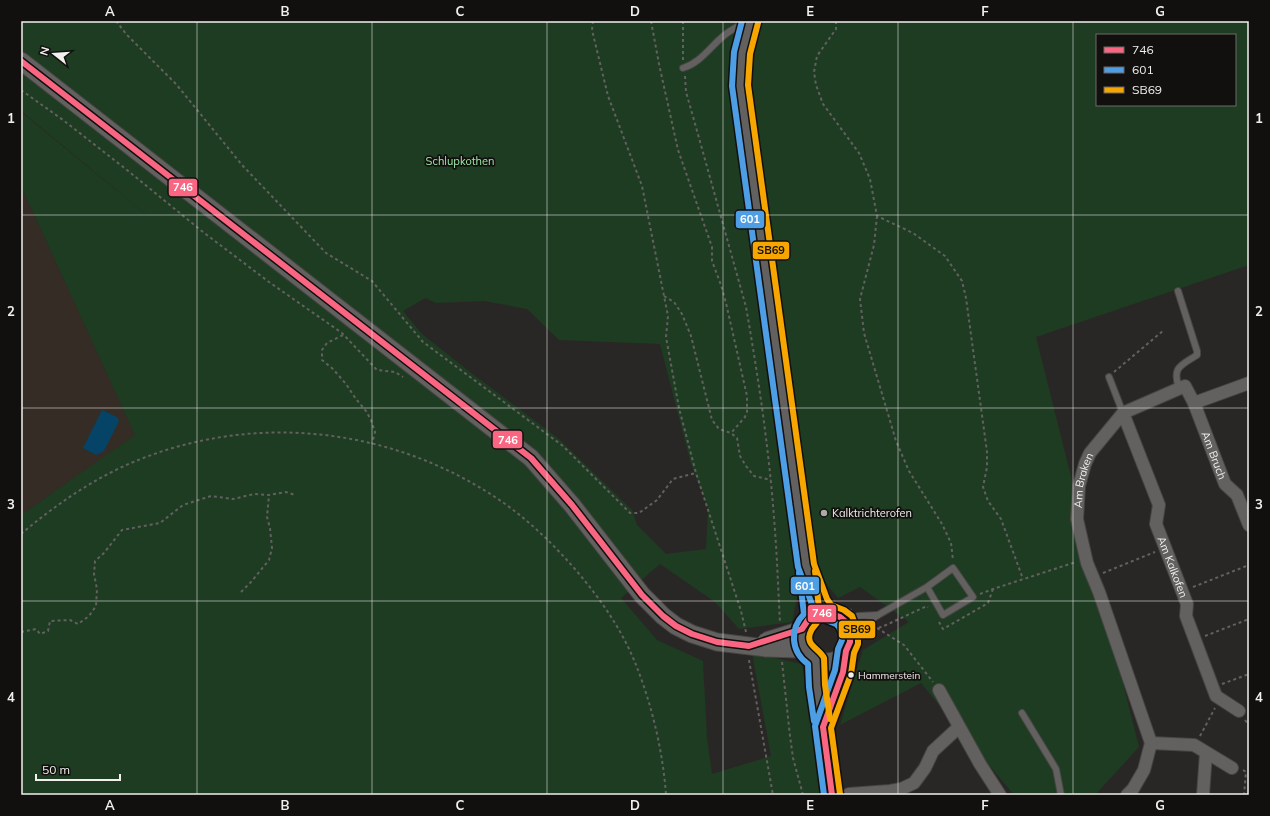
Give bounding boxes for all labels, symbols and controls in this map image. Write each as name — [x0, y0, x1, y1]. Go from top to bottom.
text: A — [105, 3, 115, 19]
text: B — [281, 3, 290, 19]
text: C — [456, 3, 465, 19]
text: D — [630, 3, 640, 19]
text: E — [806, 3, 814, 19]
text: F — [981, 3, 989, 19]
text: G — [1155, 3, 1165, 19]
north arrow — [34, 34, 74, 74]
legend — [1096, 34, 1236, 106]
text: 746 — [1132, 42, 1154, 57]
text: N — [37, 45, 52, 57]
text: 601 — [1132, 62, 1154, 77]
text: SB69 — [1132, 82, 1162, 97]
text: 1 — [7, 110, 15, 126]
text: 1 — [1255, 110, 1263, 126]
park label: Schlupkothen — [426, 154, 494, 168]
line badge: 746 — [168, 178, 198, 197]
text: 746 — [173, 180, 193, 194]
line badge: 601 — [735, 210, 765, 229]
text: 601 — [740, 212, 760, 226]
line badge: SB69 — [752, 241, 790, 260]
text: SB69 — [757, 243, 785, 257]
text: 2 — [7, 303, 15, 319]
text: 2 — [1255, 303, 1263, 319]
street label: Am Bruch — [1198, 429, 1230, 481]
line badge: 746 — [492, 430, 523, 449]
text: 746 — [498, 433, 518, 447]
street label: Am Braken — [1071, 450, 1096, 508]
text: 3 — [7, 496, 15, 512]
text: 3 — [1255, 496, 1263, 512]
place label: Kalktrichterofen — [832, 506, 912, 520]
marker: Kalktrichterofen — [819, 508, 829, 518]
street label: Am Kalkofen — [1154, 534, 1191, 600]
line badge: 601 — [790, 576, 820, 595]
text: 601 — [795, 579, 815, 593]
line badge: 746 — [807, 604, 837, 623]
text: 746 — [812, 606, 832, 620]
line badge: SB69 — [838, 620, 876, 639]
text: SB69 — [843, 622, 871, 636]
place label: Hammerstein — [858, 669, 920, 682]
marker: Hammerstein — [846, 670, 856, 680]
text: 4 — [7, 689, 15, 705]
text: 4 — [1255, 689, 1263, 705]
scale bar — [36, 756, 120, 782]
text: 50 m — [42, 762, 70, 777]
text: A — [105, 797, 115, 813]
text: B — [281, 797, 290, 813]
text: C — [456, 797, 465, 813]
text: D — [630, 797, 640, 813]
text: E — [806, 797, 814, 813]
text: F — [981, 797, 989, 813]
text: G — [1155, 797, 1165, 813]

